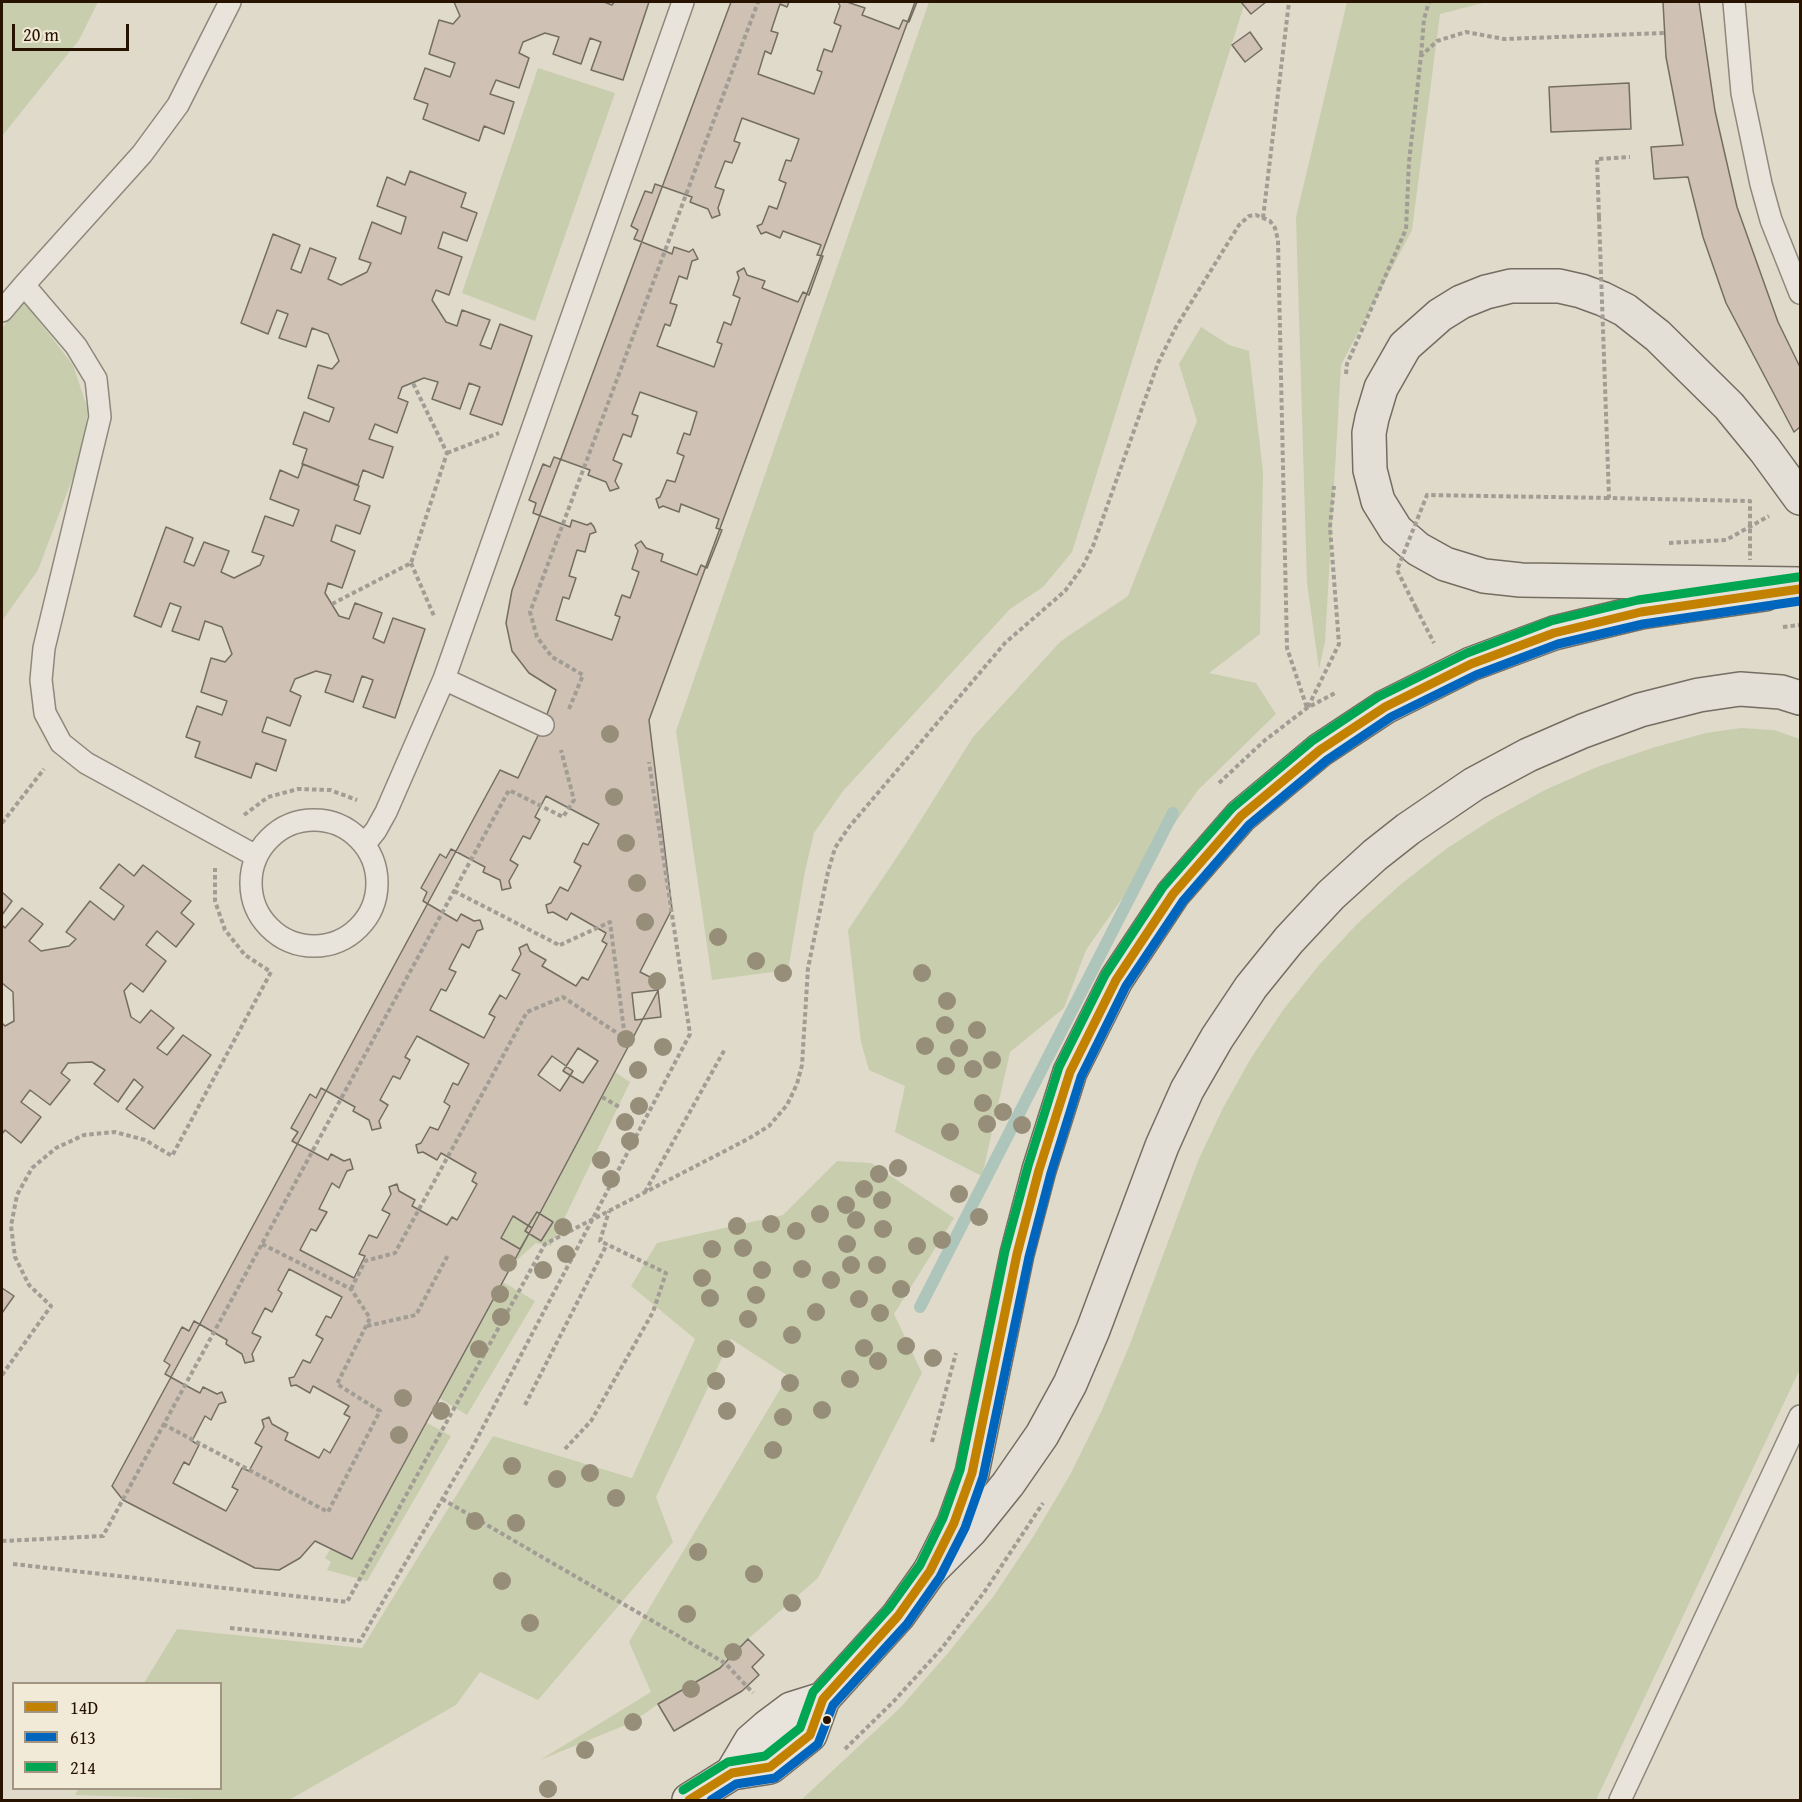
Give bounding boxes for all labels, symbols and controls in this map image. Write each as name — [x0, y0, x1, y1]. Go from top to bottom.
scale bar — [15, 12, 132, 50]
text: 20 m — [23, 21, 59, 48]
legend — [12, 1682, 222, 1790]
text: 14D — [70, 1694, 98, 1721]
unlabelled marker — [821, 1714, 833, 1726]
text: 613 — [70, 1724, 96, 1751]
text: 214 — [70, 1754, 96, 1781]

